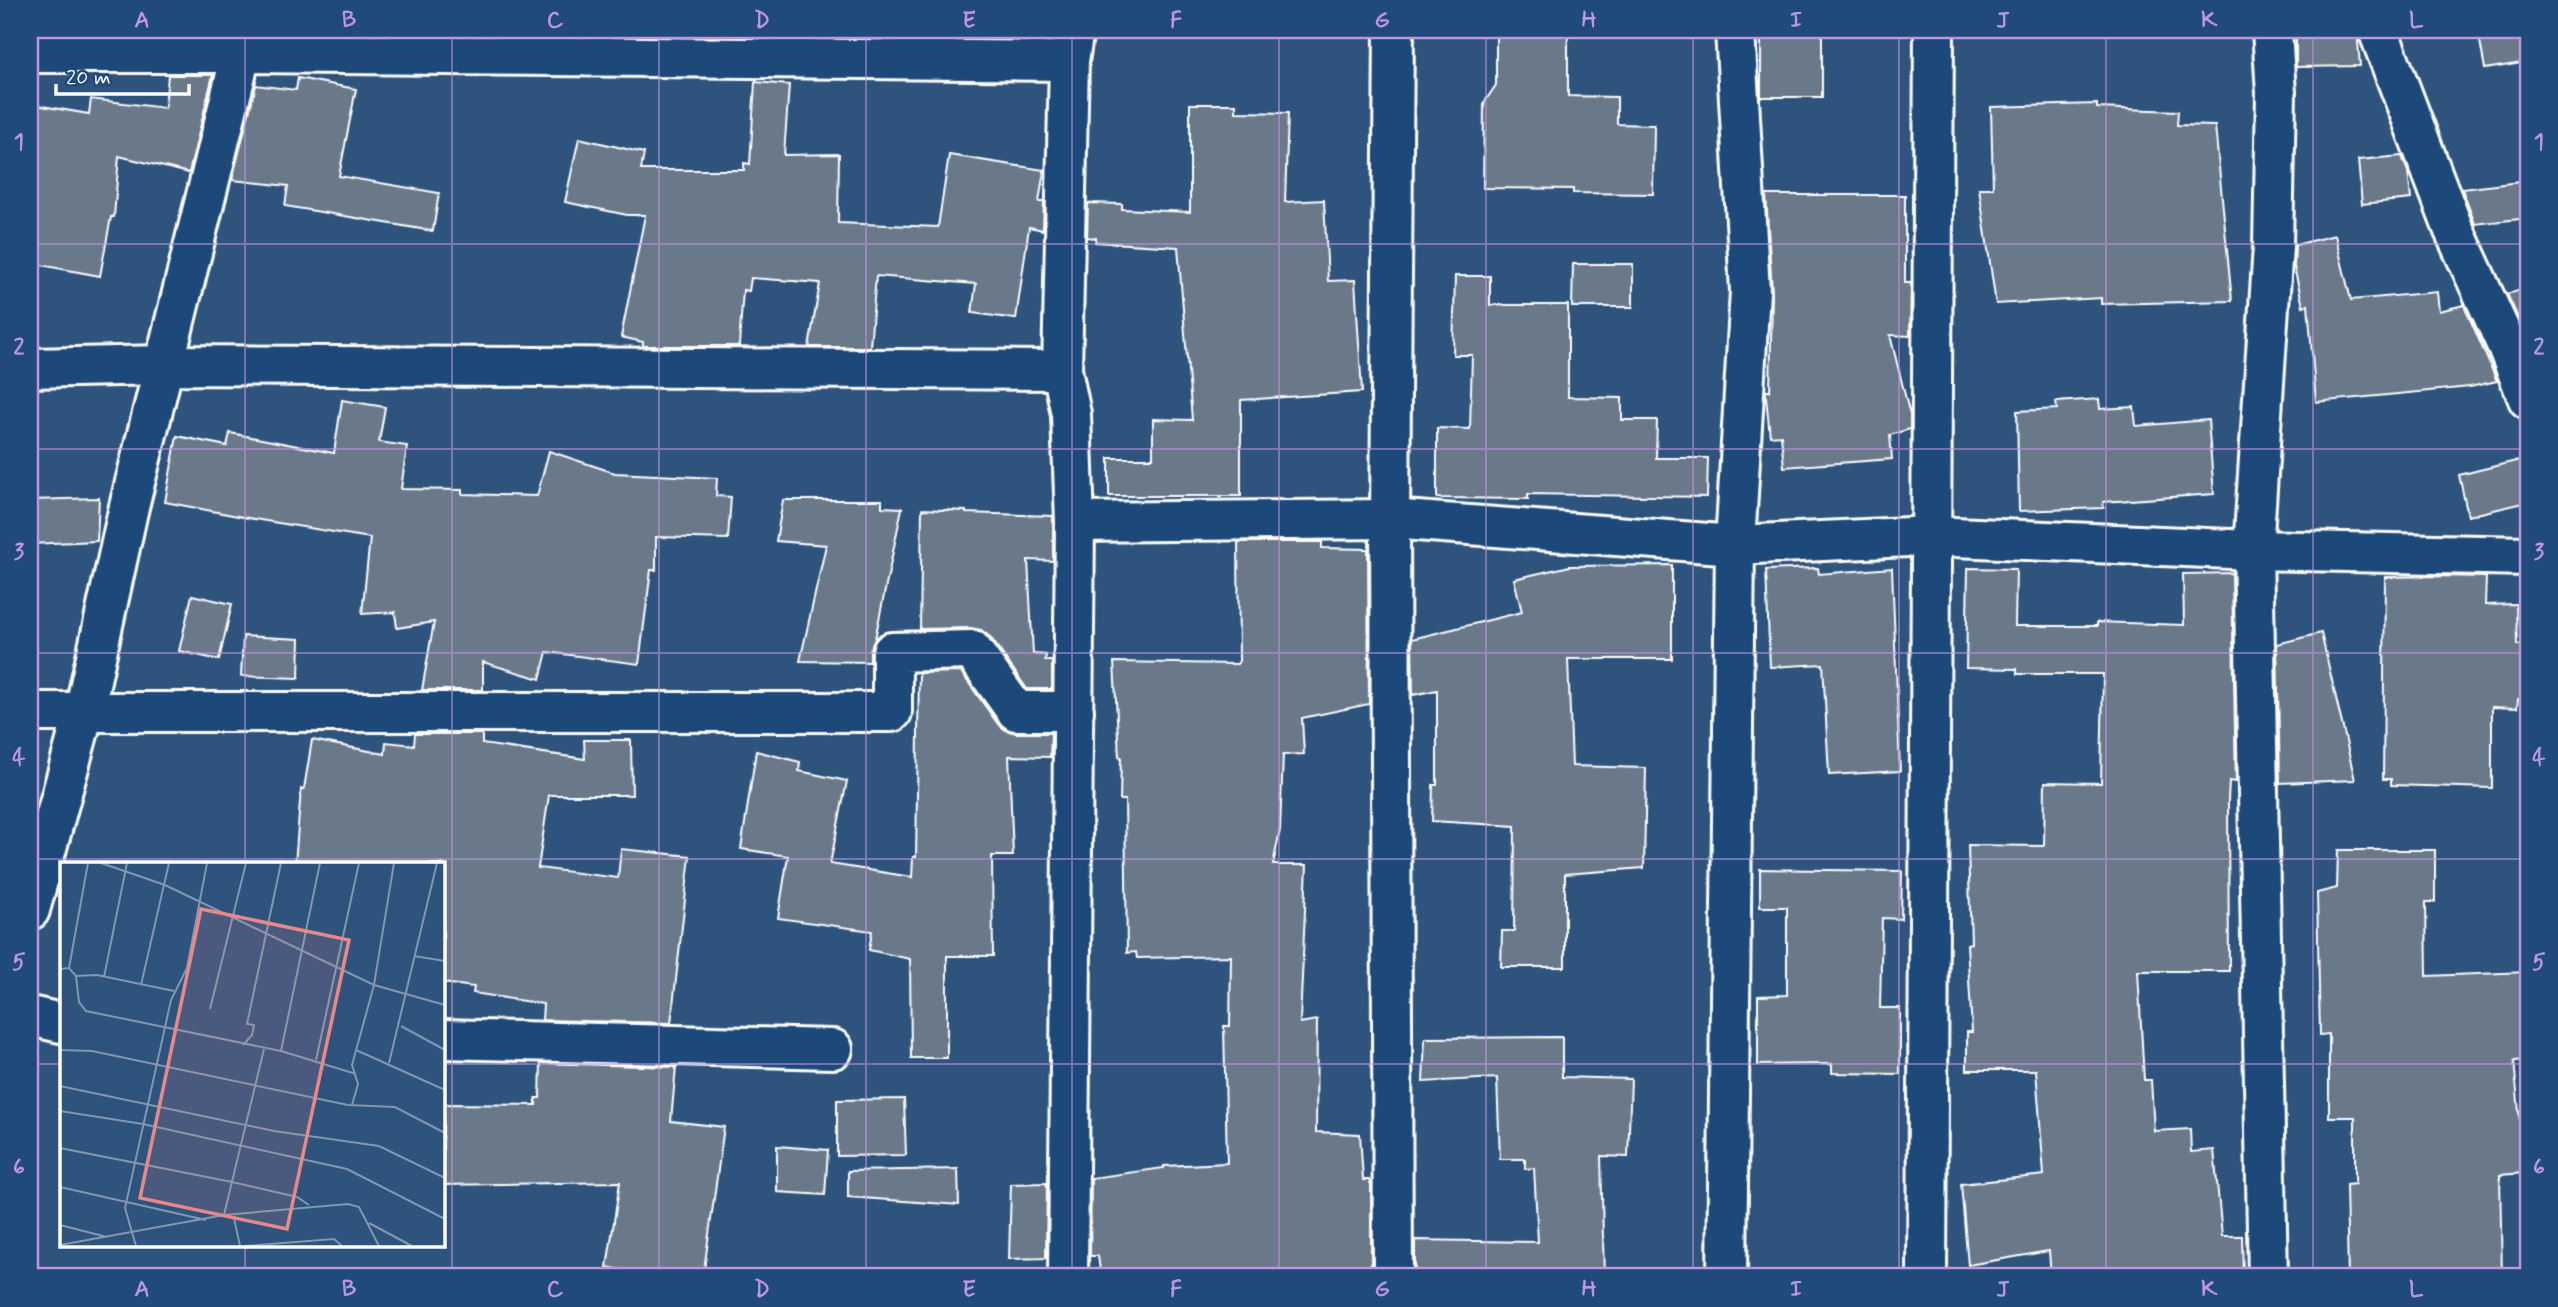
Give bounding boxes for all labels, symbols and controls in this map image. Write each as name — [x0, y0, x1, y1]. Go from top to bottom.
text: A — [134, 6, 150, 36]
text: B — [342, 6, 357, 36]
text: C — [547, 6, 564, 36]
text: D — [754, 6, 770, 36]
text: E — [962, 6, 976, 36]
text: F — [1170, 6, 1182, 36]
text: G — [1374, 6, 1390, 36]
text: H — [1581, 6, 1597, 36]
text: I — [1790, 6, 1802, 36]
text: J — [1996, 6, 2010, 36]
text: K — [2201, 6, 2218, 36]
text: L — [2409, 6, 2424, 36]
scale bar — [56, 52, 189, 96]
text: 20 m — [66, 64, 111, 92]
text: 1 — [14, 128, 24, 158]
text: 1 — [2534, 128, 2544, 158]
text: 2 — [13, 333, 25, 363]
text: 2 — [2533, 333, 2545, 363]
text: 3 — [14, 538, 25, 568]
text: 3 — [2534, 538, 2545, 568]
text: 4 — [12, 743, 26, 773]
text: 4 — [2532, 743, 2546, 773]
inset map — [60, 862, 444, 1248]
text: 5 — [12, 948, 26, 978]
text: 5 — [2532, 948, 2546, 978]
text: 6 — [13, 1153, 25, 1183]
text: 6 — [2533, 1153, 2545, 1183]
text: A — [134, 1275, 150, 1305]
text: B — [342, 1275, 357, 1305]
text: C — [547, 1275, 564, 1305]
text: D — [754, 1275, 770, 1305]
text: E — [962, 1275, 976, 1305]
text: F — [1170, 1275, 1182, 1305]
text: G — [1374, 1275, 1390, 1305]
text: H — [1581, 1275, 1597, 1305]
text: I — [1790, 1275, 1802, 1305]
text: J — [1996, 1275, 2010, 1305]
text: K — [2201, 1275, 2218, 1305]
text: L — [2409, 1275, 2424, 1305]

